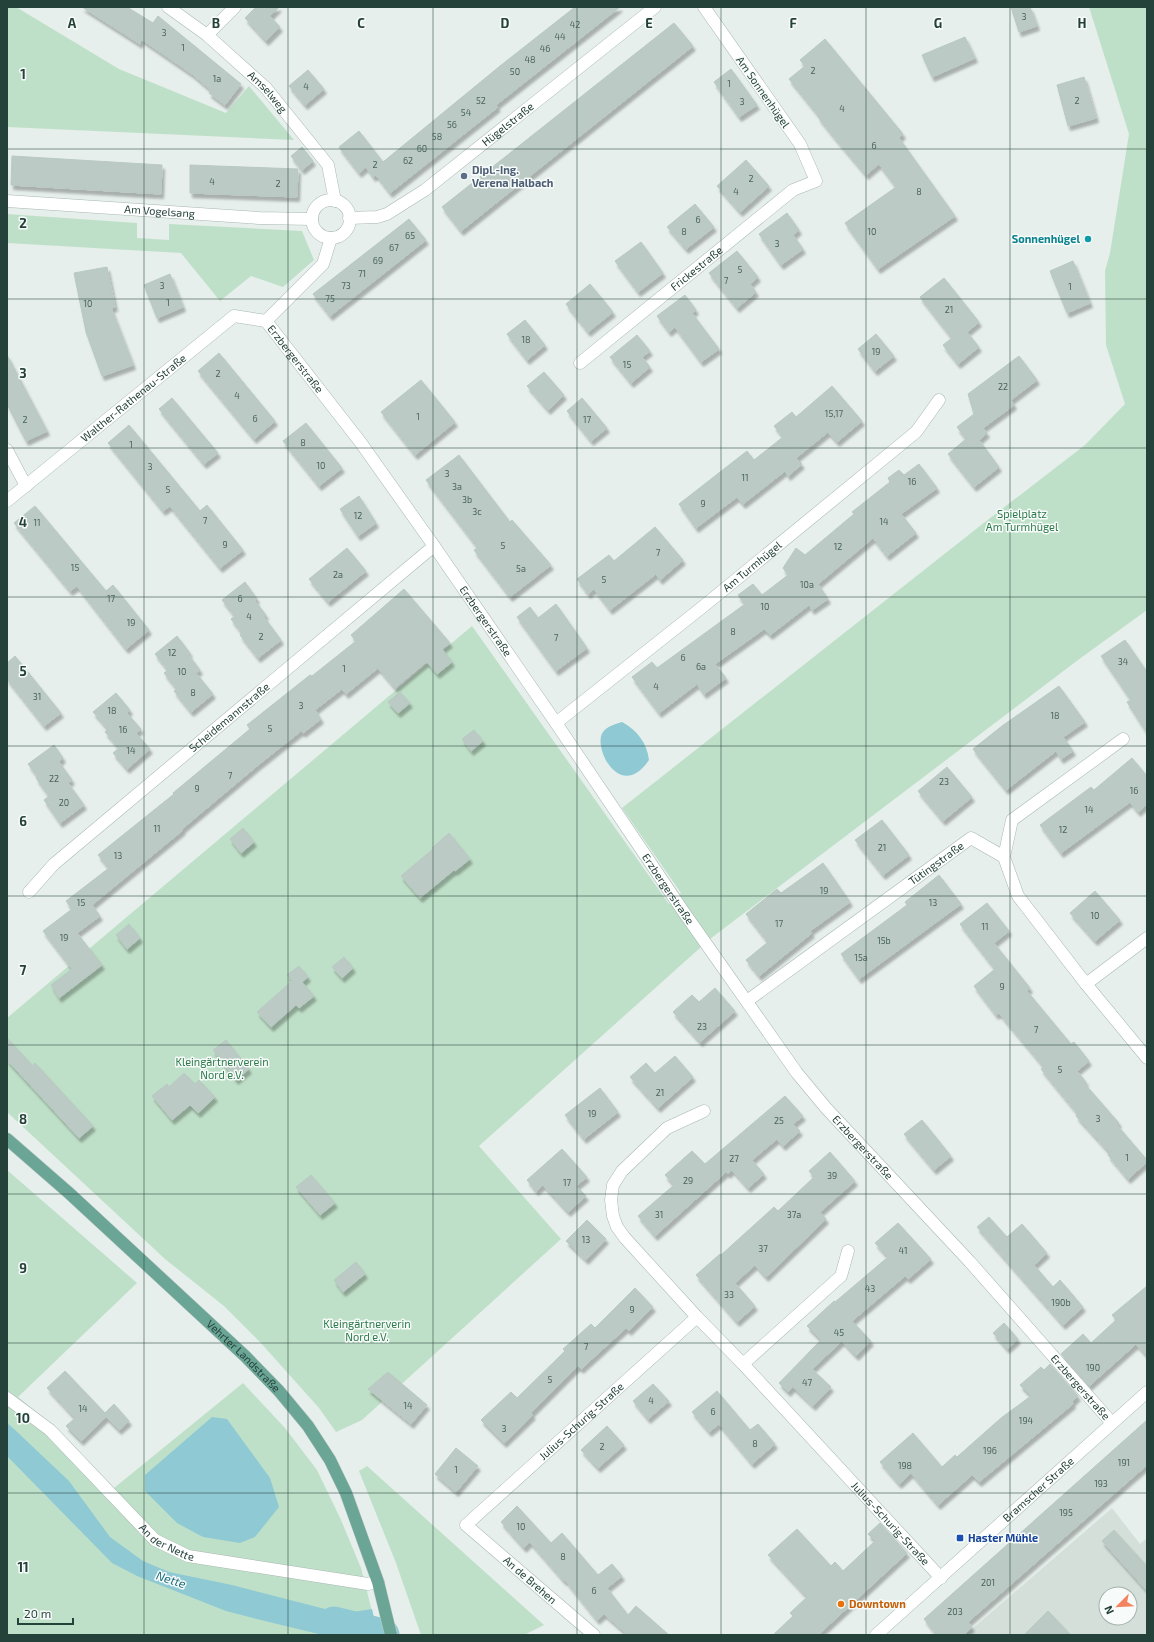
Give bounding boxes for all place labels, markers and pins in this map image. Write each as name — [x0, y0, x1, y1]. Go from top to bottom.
place label: Dipl.-Ing. Verena Halbach — [472, 163, 553, 189]
marker: Dipl.-Ing. Verena Halbach — [459, 171, 469, 181]
place label: Sonnenhügel — [1012, 232, 1080, 245]
marker: Sonnenhügel — [1083, 234, 1093, 244]
place label: Haster Mühle — [968, 1531, 1038, 1544]
marker: Haster Mühle — [955, 1533, 965, 1543]
place label: Downtown — [849, 1597, 906, 1610]
marker: Downtown — [836, 1599, 846, 1609]

